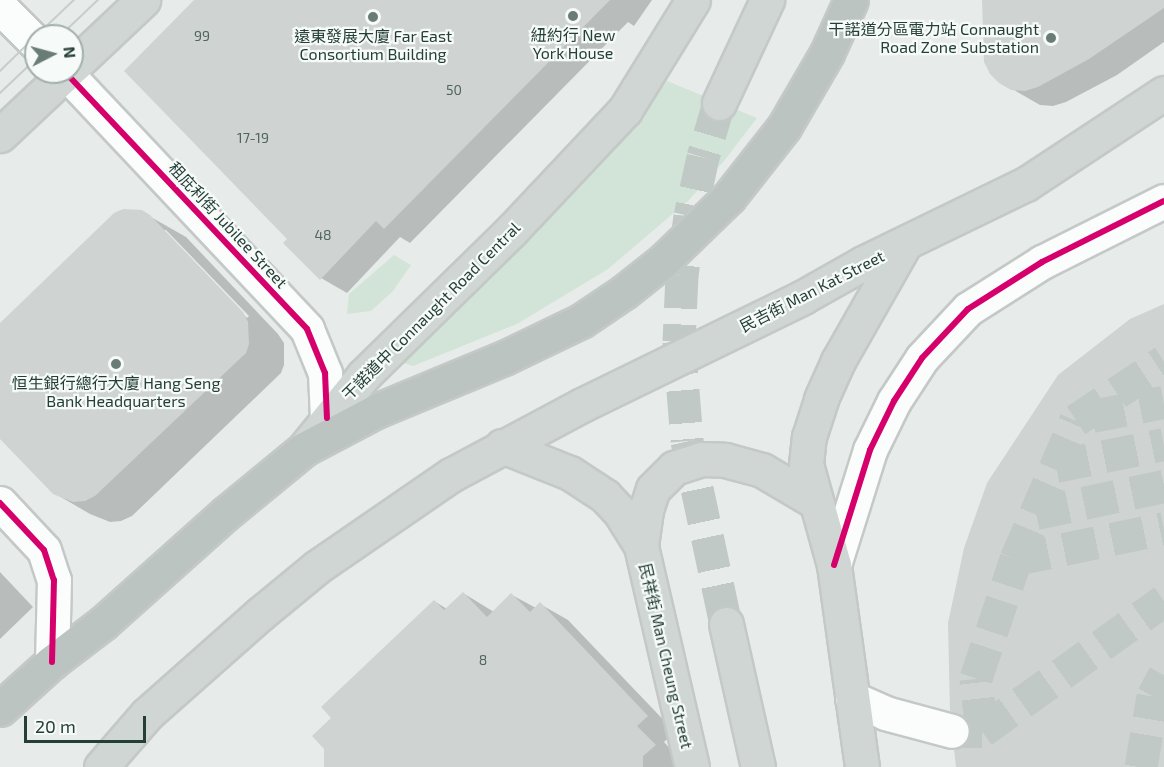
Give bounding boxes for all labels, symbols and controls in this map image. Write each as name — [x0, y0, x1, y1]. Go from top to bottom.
marker: 紐約行 New York House — [566, 9, 580, 23]
marker: 遠東發展大廈 Far East Consortium Building — [366, 10, 380, 24]
place label: 干諾道分區電力站 Connaught Road Zone Substation — [828, 19, 1039, 57]
north arrow — [24, 24, 84, 84]
place label: 紐約行 New York House — [531, 25, 615, 63]
place label: 遠東發展大廈 Far East Consortium Building — [294, 26, 452, 64]
house number: 99 — [194, 28, 210, 44]
marker: 干諾道分區電力站 Connaught Road Zone Substation — [1044, 31, 1058, 45]
text: N — [60, 46, 80, 59]
house number: 50 — [446, 82, 462, 98]
house number: 17-19 — [237, 130, 269, 146]
street label: 租庇利街 Jubilee Street — [165, 158, 291, 292]
street label: 干諾道中 Connaught Road Central — [338, 218, 524, 404]
house number: 48 — [314, 227, 332, 243]
street label: 民吉街 Man Kat Street — [737, 246, 887, 336]
marker: 恒生銀行總行大廈 Hang Seng Bank Headquarters — [109, 357, 123, 371]
place label: 恒生銀行總行大廈 Hang Seng Bank Headquarters — [12, 373, 220, 411]
street label: 民祥街 Man Cheung Street — [635, 561, 697, 751]
house number: 8 — [479, 652, 487, 668]
scale bar — [27, 704, 148, 742]
text: 20 m — [35, 715, 76, 737]

